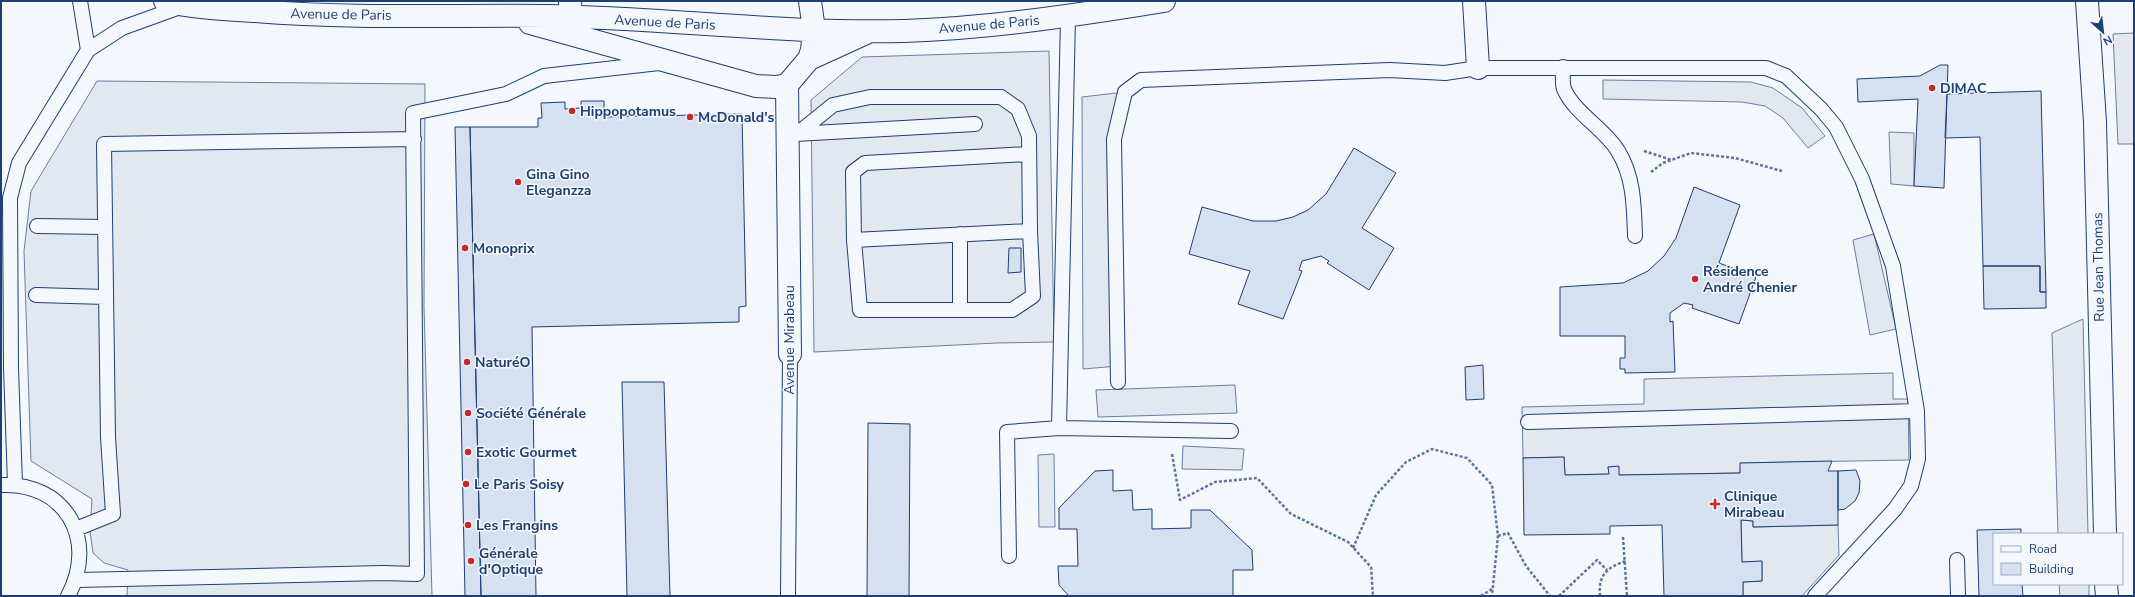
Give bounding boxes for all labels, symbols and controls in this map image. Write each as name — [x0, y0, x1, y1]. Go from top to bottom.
street label: Avenue de Paris — [290, 4, 392, 25]
street label: Avenue de Paris — [614, 10, 716, 35]
street label: Avenue de Paris — [938, 11, 1041, 38]
north arrow — [2083, 12, 2123, 52]
text: N — [2100, 32, 2115, 49]
place label: DIMAC — [1940, 79, 1987, 98]
marker: DIMAC — [1927, 83, 1937, 93]
place label: Hippopotamus — [580, 102, 676, 121]
marker: Hippopotamus — [567, 106, 577, 116]
place label: McDonald's — [698, 108, 775, 127]
marker: McDonald's — [685, 112, 695, 122]
place label: Gina Gino Eleganzza — [526, 165, 592, 200]
marker: Gina Gino Eleganzza — [513, 177, 523, 187]
street label: Rue Jean Thomas — [2088, 212, 2109, 322]
place label: Monoprix — [473, 239, 535, 258]
marker: Monoprix — [460, 243, 470, 253]
place label: Résidence André Chenier — [1703, 262, 1797, 297]
marker: Résidence André Chenier — [1690, 274, 1700, 284]
street label: Avenue Mirabeau — [780, 285, 799, 395]
place label: NaturéO — [475, 353, 531, 372]
marker: NaturéO — [462, 357, 472, 367]
place label: Société Générale — [476, 404, 586, 423]
marker: Société Générale — [463, 408, 473, 418]
place label: Exotic Gourmet — [476, 443, 577, 462]
marker: Exotic Gourmet — [463, 447, 473, 457]
place label: Le Paris Soisy — [474, 475, 564, 494]
marker: Le Paris Soisy — [461, 479, 471, 489]
place label: Clinique Mirabeau — [1724, 487, 1785, 522]
marker: Clinique Mirabeau — [1709, 498, 1721, 510]
place label: Les Frangins — [476, 516, 558, 535]
marker: Les Frangins — [463, 520, 473, 530]
legend — [1993, 533, 2123, 585]
text: Road — [2029, 541, 2057, 557]
place label: Générale d'Optique — [479, 544, 544, 579]
marker: Générale d'Optique — [466, 556, 476, 566]
text: Building — [2029, 561, 2074, 577]

